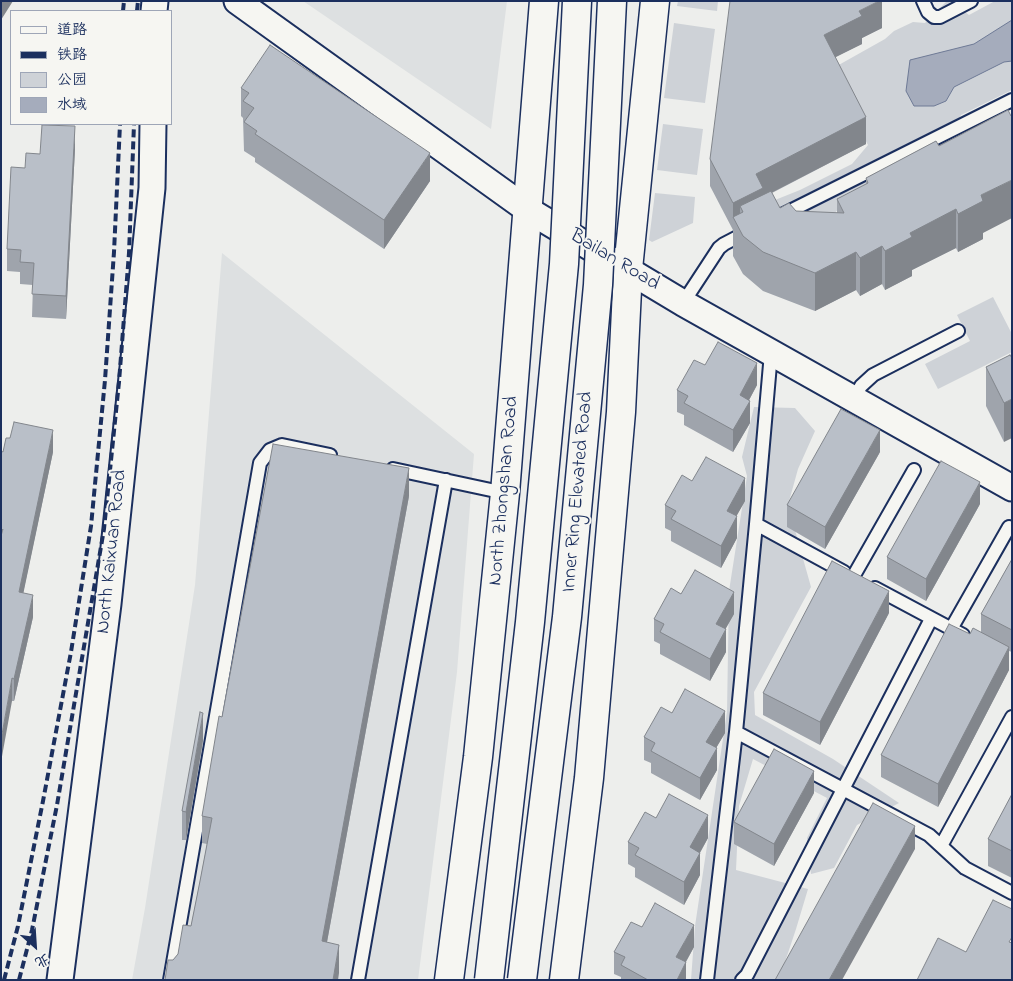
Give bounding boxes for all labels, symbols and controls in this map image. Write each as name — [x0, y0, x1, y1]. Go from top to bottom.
legend — [10, 10, 172, 125]
text: 道路 — [57, 19, 87, 41]
text: 铁路 — [57, 44, 87, 66]
text: 公园 — [57, 69, 87, 91]
text: 水域 — [57, 94, 87, 116]
street label: Bailan Road — [565, 225, 663, 297]
street label: Inner Ring Elevated Road — [558, 391, 600, 593]
street label: North Zhongshan Road — [485, 395, 525, 587]
street label: North Kaixuan Road — [92, 469, 134, 635]
north arrow — [10, 921, 60, 971]
text: 北 — [31, 947, 53, 972]

